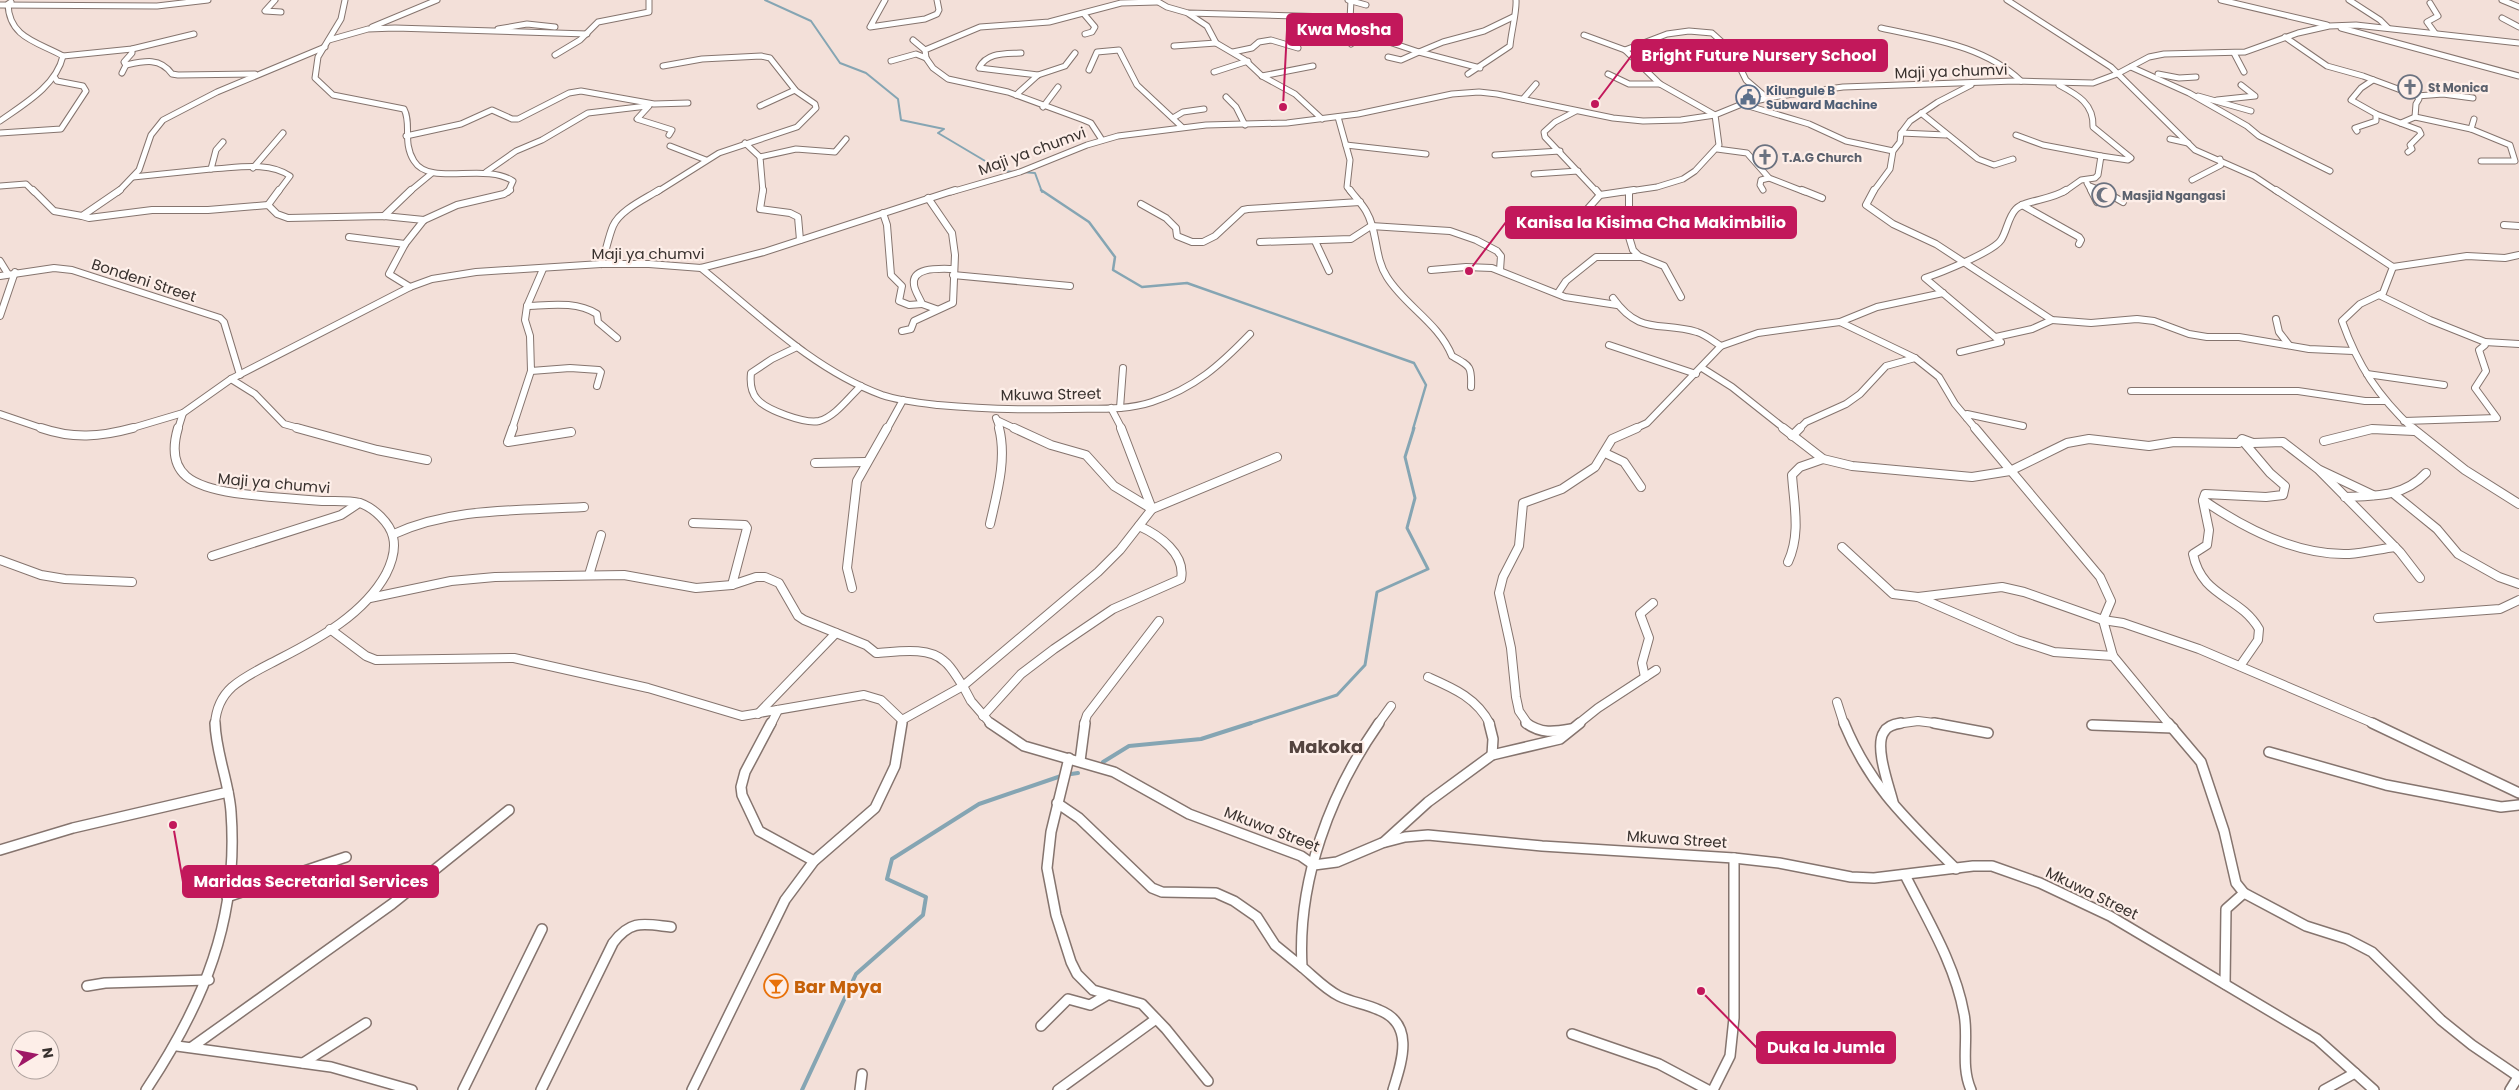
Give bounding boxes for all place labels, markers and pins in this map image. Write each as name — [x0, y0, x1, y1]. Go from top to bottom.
callout: Kwa Mosha — [1287, 14, 1402, 45]
callout: Bright Future Nursery School — [1632, 40, 1887, 71]
church icon: St Monica — [2397, 74, 2423, 100]
place label: St Monica — [2428, 79, 2489, 96]
place label: Kilungule B Subward Machine — [1766, 82, 1878, 113]
public building icon: Kilungule B Subward Machine — [1735, 84, 1761, 110]
church icon: T.A.G Church — [1752, 144, 1778, 170]
place label: T.A.G Church — [1782, 149, 1862, 166]
mosque icon: Masjid Ngangasi — [2091, 182, 2117, 208]
place label: Masjid Ngangasi — [2122, 187, 2226, 204]
callout: Kanisa la Kisima Cha Makimbilio — [1506, 207, 1796, 238]
callout: Maridas Secretarial Services — [183, 866, 438, 897]
bar icon: Bar Mpya — [763, 973, 789, 999]
place label: Bar Mpya — [794, 974, 882, 999]
callout: Duka la Jumla — [1757, 1032, 1895, 1063]

